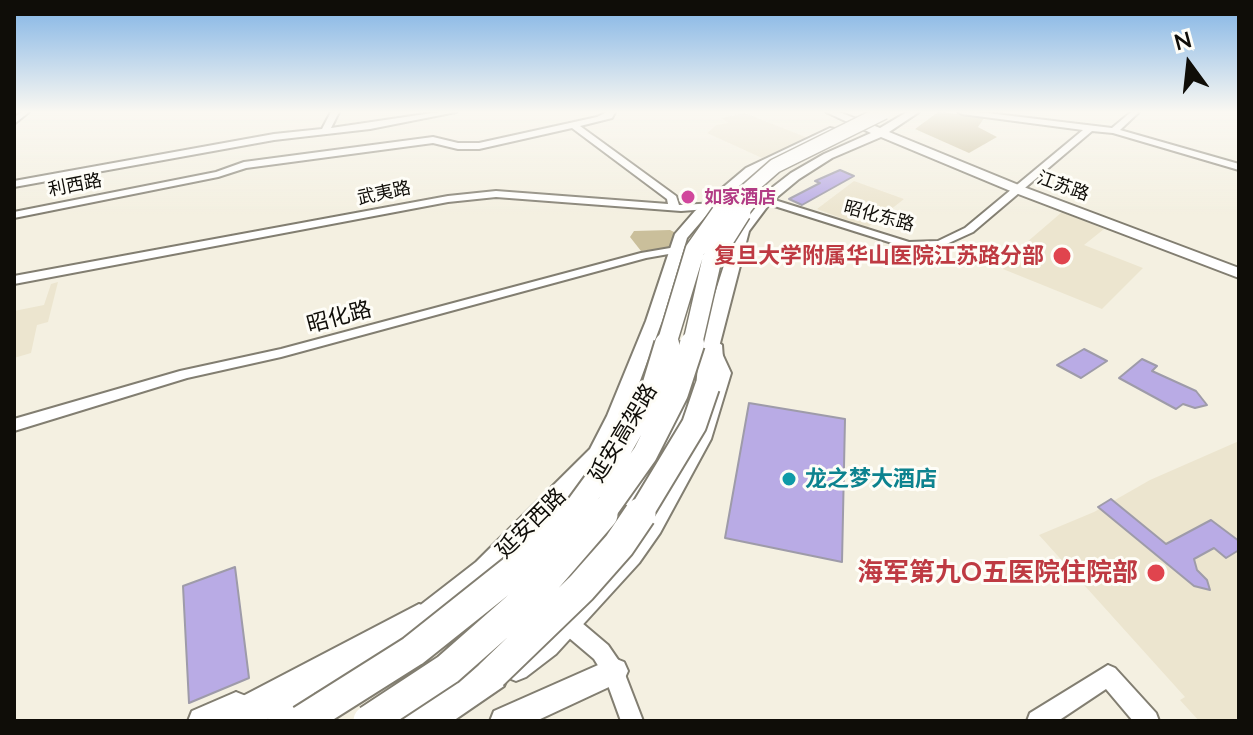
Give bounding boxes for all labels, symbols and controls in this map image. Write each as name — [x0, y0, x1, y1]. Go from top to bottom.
north arrow — [1149, 24, 1229, 104]
text: N — [1171, 25, 1194, 56]
street label: 江苏路 — [1034, 167, 1092, 205]
street label: 利西路 — [46, 169, 104, 201]
street label: 武夷路 — [355, 177, 413, 209]
place label: 如家酒店 — [704, 186, 776, 208]
marker: 如家酒店 — [679, 188, 697, 206]
street label: 昭化东路 — [841, 196, 917, 236]
place label: 复旦大学附属华山医院江苏路分部 — [714, 243, 1044, 269]
marker: 复旦大学附属华山医院江苏路分部 — [1051, 245, 1073, 267]
street label: 昭化路 — [304, 296, 374, 338]
street label: 延安高架路 — [583, 379, 663, 487]
place label: 龙之梦大酒店 — [805, 466, 937, 492]
marker: 龙之梦大酒店 — [780, 470, 798, 488]
street label: 延安西路 — [491, 483, 571, 563]
place label: 海军第九O五医院住院部 — [857, 557, 1138, 589]
marker: 海军第九O五医院住院部 — [1145, 562, 1167, 584]

